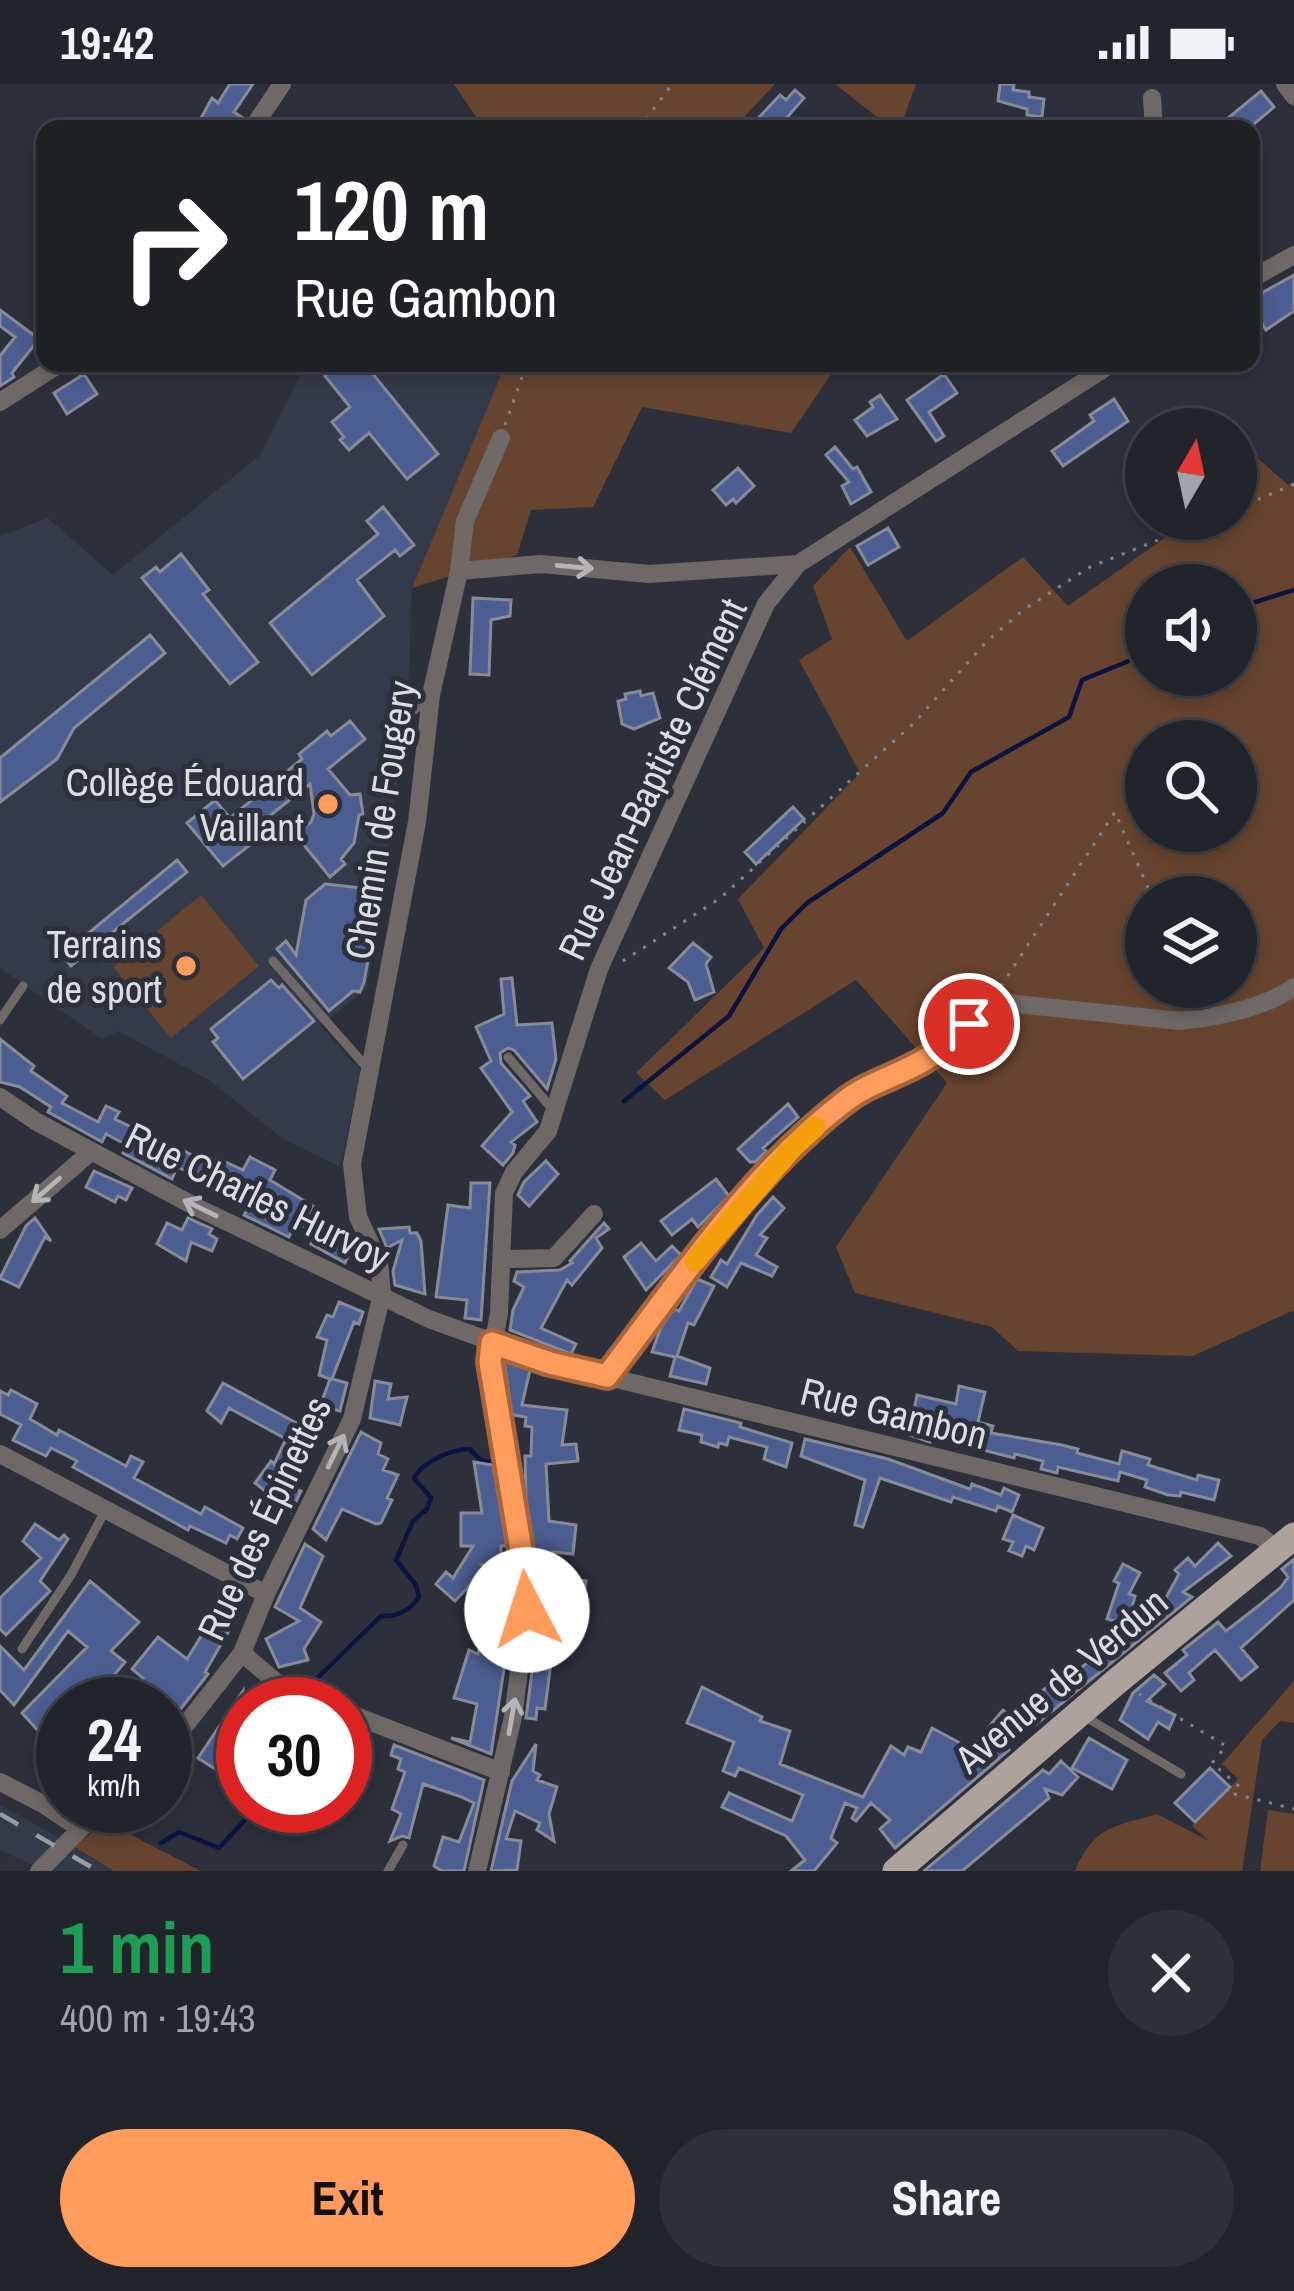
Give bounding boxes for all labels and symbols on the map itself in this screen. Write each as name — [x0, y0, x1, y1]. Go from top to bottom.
north arrow — [1125, 408, 1257, 540]
one-way arrow — [555, 556, 594, 579]
street label: Rue Jean-Baptiste Clément — [545, 590, 759, 968]
street label: Chemin de Fougery — [332, 677, 428, 963]
place label: Collège Édouard Vaillant — [66, 756, 304, 853]
marker: Collège Édouard Vaillant — [315, 791, 341, 817]
place label: Terrains de sport — [46, 918, 162, 1015]
marker: Terrains de sport — [173, 953, 199, 979]
pin — [918, 973, 1020, 1075]
street label: Rue Charles Hurvoy — [117, 1110, 399, 1282]
one-way arrow — [31, 1176, 62, 1204]
one-way arrow — [183, 1196, 218, 1219]
street label: Rue Gambon — [795, 1365, 993, 1461]
street label: Rue des Épinettes — [185, 1388, 343, 1648]
one-way arrow — [326, 1434, 348, 1470]
position arrow — [464, 1547, 590, 1673]
street label: Avenue de Verdun — [943, 1576, 1178, 1785]
speed limit sign: 30 — [216, 1677, 372, 1833]
one-way arrow — [502, 1697, 525, 1736]

